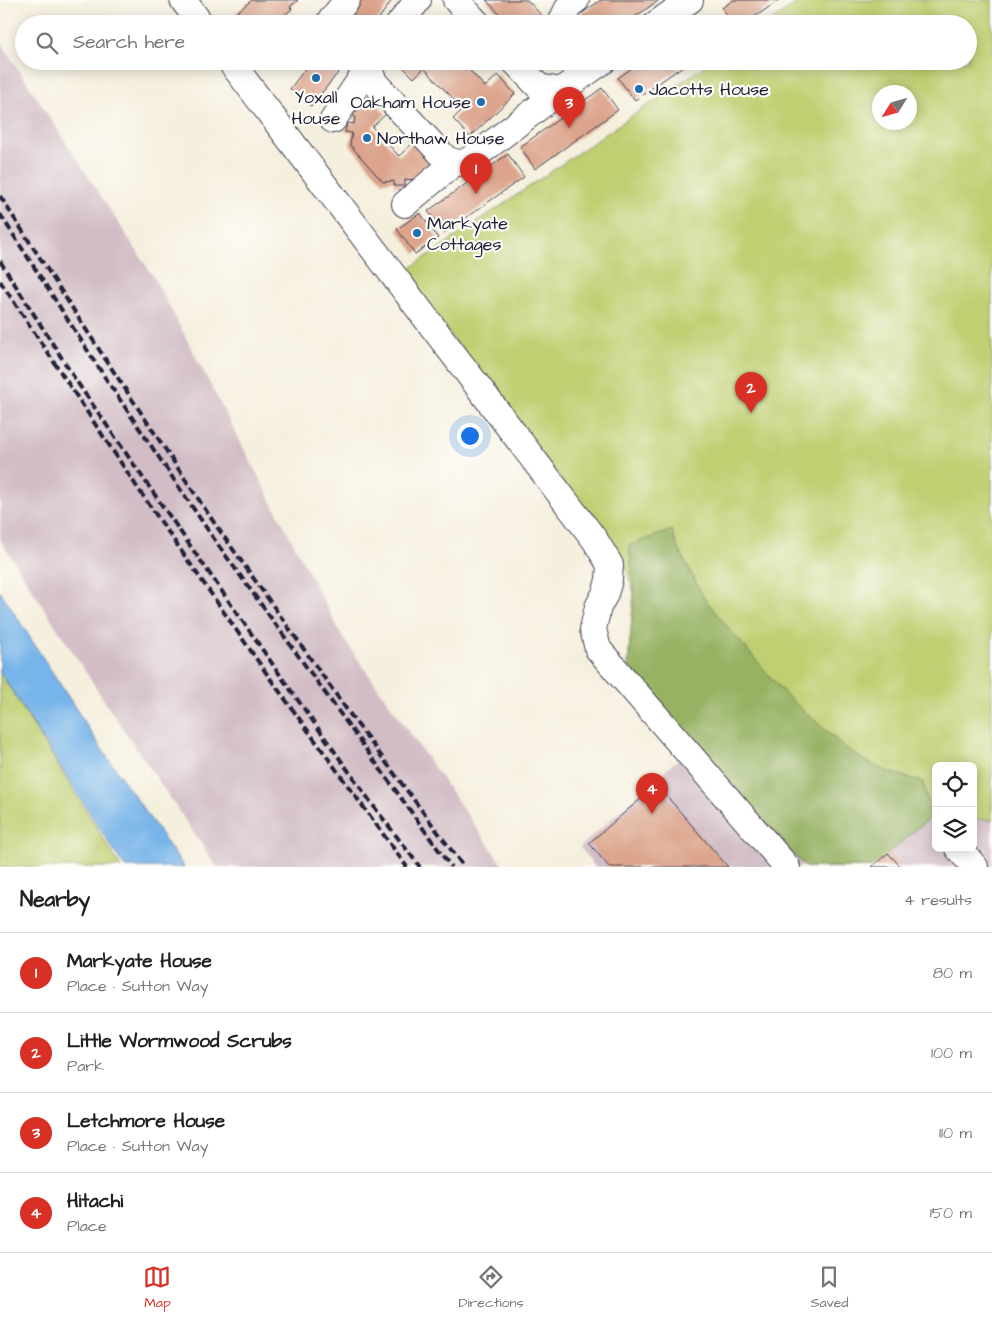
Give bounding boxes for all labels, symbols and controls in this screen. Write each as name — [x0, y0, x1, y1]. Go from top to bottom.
search box — [15, 15, 977, 70]
icon: search — [33, 29, 61, 57]
text: Search here — [73, 29, 185, 56]
marker: Yoxall House — [310, 72, 322, 84]
place label: Jacotts House — [649, 77, 769, 102]
marker: Jacotts House — [633, 83, 645, 95]
place label: Yoxall House — [292, 85, 341, 131]
north arrow — [872, 85, 917, 130]
pin: 3 — [553, 87, 585, 128]
place label: Oakham House — [351, 90, 471, 115]
marker: Oakham House — [475, 96, 487, 108]
place label: Northaw House — [377, 126, 505, 151]
marker: Northaw House — [361, 132, 373, 144]
pin: 1 — [460, 153, 492, 194]
place label: Markyate Cottages — [427, 211, 508, 258]
marker: Markyate Cottages — [411, 227, 423, 239]
pin: 2 — [735, 372, 767, 413]
your location — [457, 423, 483, 449]
map controls — [932, 762, 977, 852]
button: locate — [932, 762, 977, 807]
pin: 4 — [636, 773, 668, 814]
button: layers — [932, 807, 977, 852]
text: Nearby — [20, 885, 90, 914]
text: 4 results — [904, 889, 972, 911]
text: Markyate House — [67, 948, 212, 975]
text: 1 — [35, 962, 37, 984]
text: 80 m — [933, 962, 972, 984]
text: Place · Sutton Way — [67, 975, 208, 997]
text: Little Wormwood Scrubs — [67, 1028, 292, 1055]
text: 2 — [31, 1042, 41, 1064]
text: 100 m — [931, 1042, 972, 1064]
text: Park — [67, 1055, 104, 1077]
text: Letchmore House — [67, 1108, 225, 1135]
text: 3 — [32, 1122, 40, 1144]
text: 110 m — [939, 1122, 972, 1144]
text: Place · Sutton Way — [67, 1135, 208, 1157]
text: Hitachi — [67, 1188, 123, 1215]
text: 4 — [31, 1202, 41, 1224]
text: 150 m — [930, 1202, 972, 1224]
text: Place — [67, 1215, 107, 1237]
tab: Map — [143, 1263, 171, 1313]
tab: Directions — [458, 1263, 523, 1313]
tab: Saved — [810, 1263, 849, 1313]

